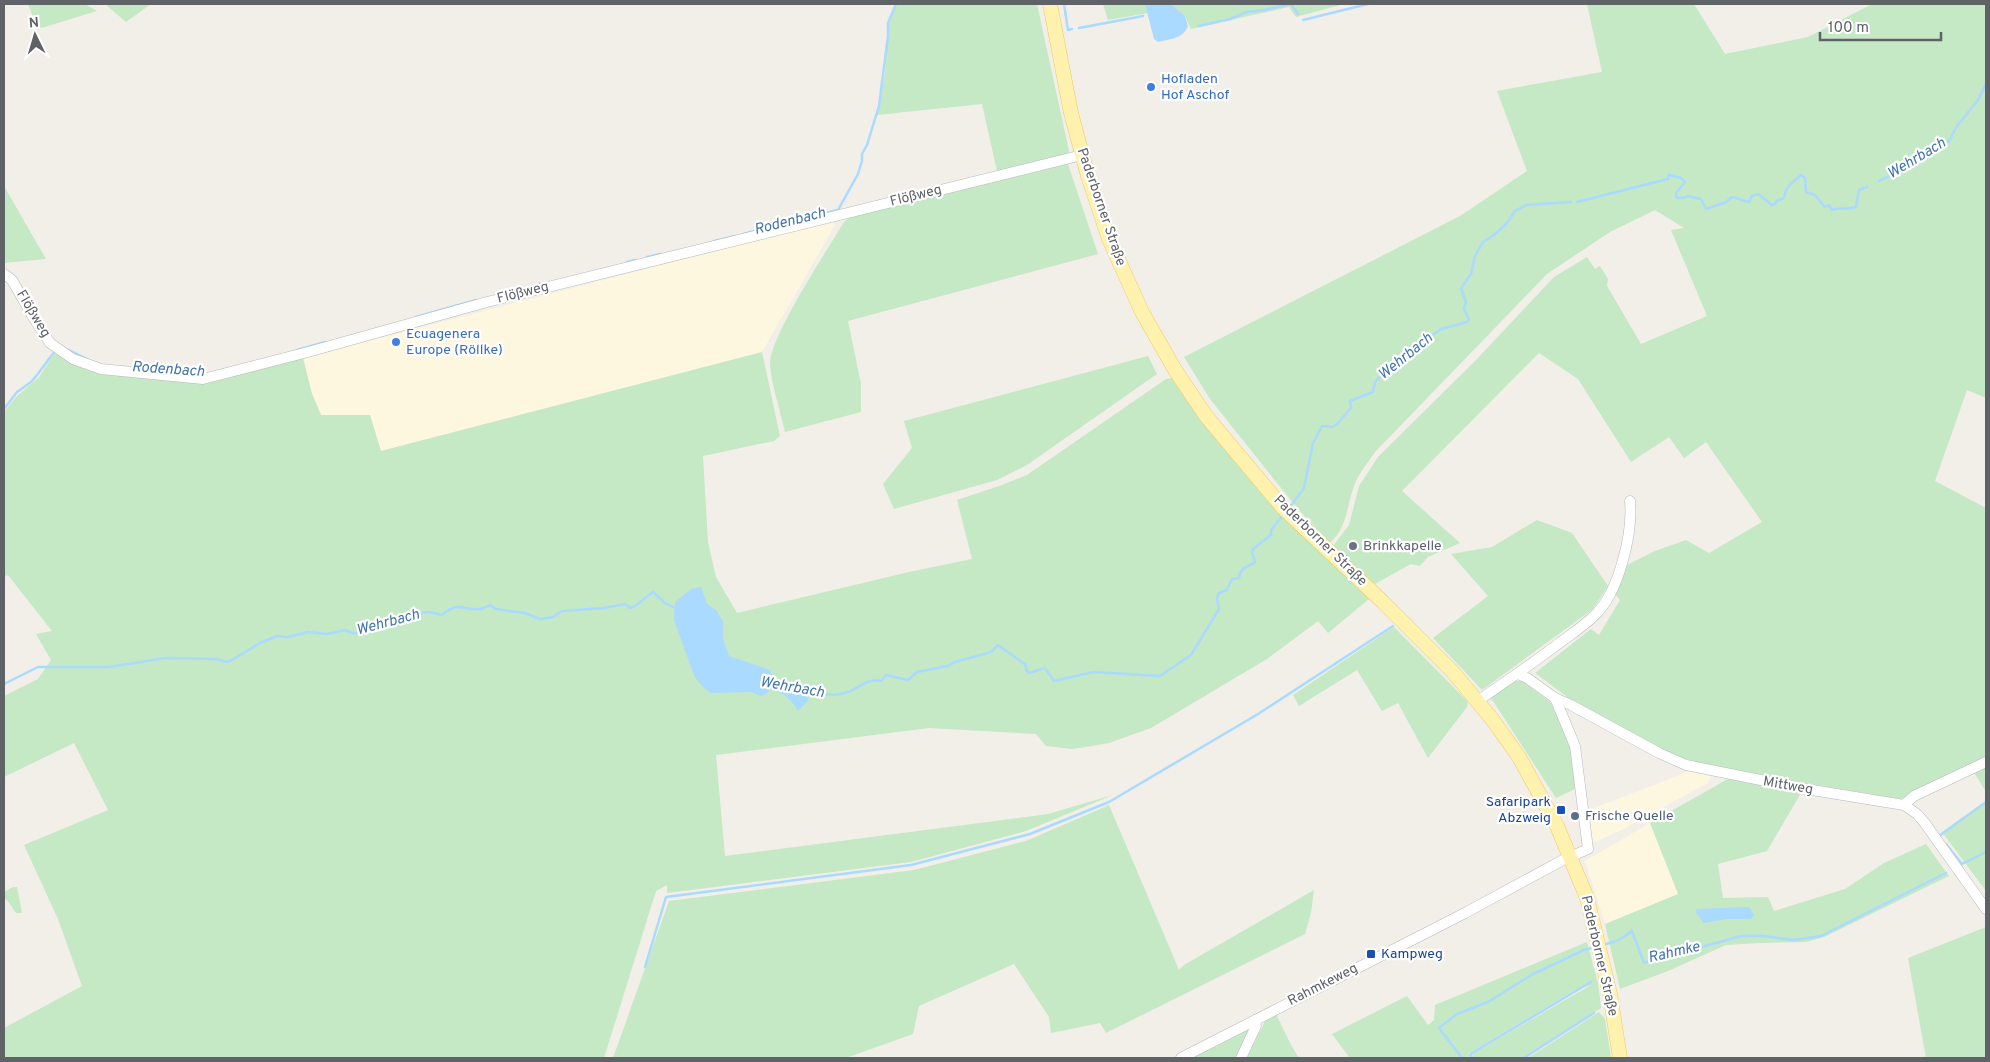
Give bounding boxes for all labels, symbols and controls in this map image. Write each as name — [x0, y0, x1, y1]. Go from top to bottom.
north arrow — [10, 10, 60, 60]
scale bar — [1820, 10, 1941, 42]
text: N — [28, 15, 40, 32]
text: 100 m — [1828, 19, 1869, 38]
place label: Hofladen Hof Aschof — [1161, 71, 1230, 104]
marker: Hofladen Hof Aschof — [1145, 81, 1157, 93]
water label: Wehrbach — [1884, 134, 1950, 184]
street label: Paderborner Straße — [1073, 146, 1129, 268]
street label: Flößweg — [888, 181, 944, 211]
water label: Rodenbach — [752, 204, 828, 240]
street label: Flößweg — [495, 278, 551, 308]
street label: Flößweg — [12, 287, 54, 341]
place label: Ecuagenera Europe (Röllke) — [406, 326, 503, 359]
water label: Wehrbach — [1375, 329, 1437, 385]
marker: Ecuagenera Europe (Röllke) — [390, 336, 402, 348]
water label: Rodenbach — [131, 358, 205, 382]
street label: Paderborner Straße — [1270, 492, 1370, 590]
place label: Brinkkapelle — [1363, 538, 1442, 555]
marker: Brinkkapelle — [1347, 540, 1359, 552]
water label: Wehrbach — [354, 605, 422, 641]
water label: Wehrbach — [759, 673, 825, 703]
street label: Mittweg — [1762, 773, 1814, 799]
place label: Safaripark Abzweig — [1486, 794, 1551, 827]
marker: Safaripark Abzweig — [1555, 804, 1567, 816]
place label: Frische Quelle — [1585, 808, 1674, 825]
marker: Frische Quelle — [1569, 810, 1581, 822]
street label: Paderborner Straße — [1577, 894, 1621, 1018]
water label: Rahmke — [1646, 938, 1702, 968]
place label: Kampweg — [1381, 946, 1443, 963]
marker: Kampweg — [1365, 948, 1377, 960]
street label: Rahmkeweg — [1285, 960, 1361, 1010]

